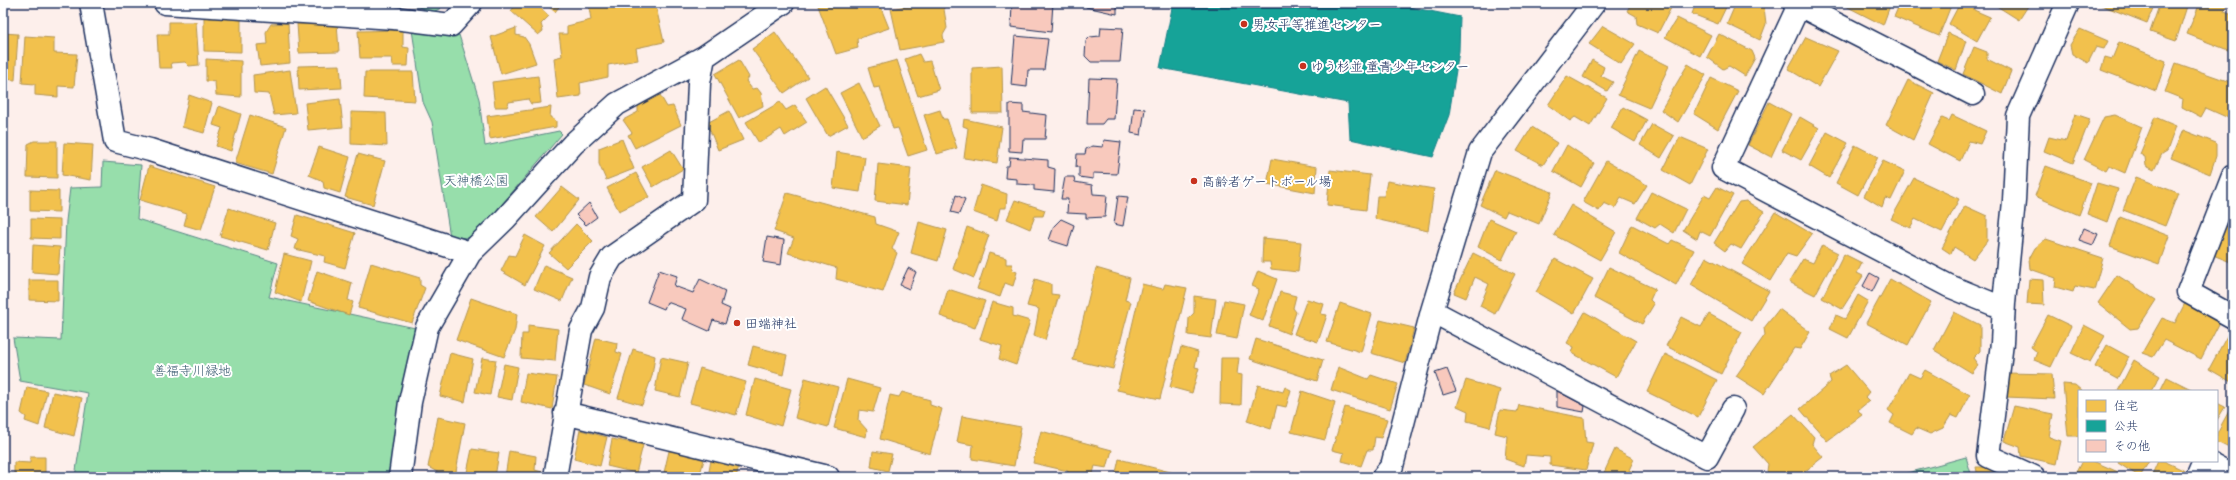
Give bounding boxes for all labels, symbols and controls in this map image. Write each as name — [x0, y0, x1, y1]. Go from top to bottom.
place label: 男女平等推進センター — [1252, 15, 1381, 33]
marker: 男女平等推進センター — [1239, 19, 1249, 29]
place label: ゆう杉並 童青少年センター — [1311, 57, 1469, 75]
marker: ゆう杉並 童青少年センター — [1298, 61, 1308, 71]
park label: 天神橋公園 — [443, 171, 509, 189]
place label: 高齢者ゲートボール場 — [1202, 172, 1331, 190]
marker: 高齢者ゲートボール場 — [1189, 176, 1199, 186]
place label: 田端神社 — [745, 314, 797, 332]
marker: 田端神社 — [732, 318, 742, 328]
park label: 善福寺川緑地 — [153, 361, 231, 379]
legend — [2078, 390, 2218, 462]
text: 住宅 — [2114, 397, 2138, 414]
text: 公共 — [2114, 417, 2138, 434]
text: その他 — [2114, 437, 2150, 454]

